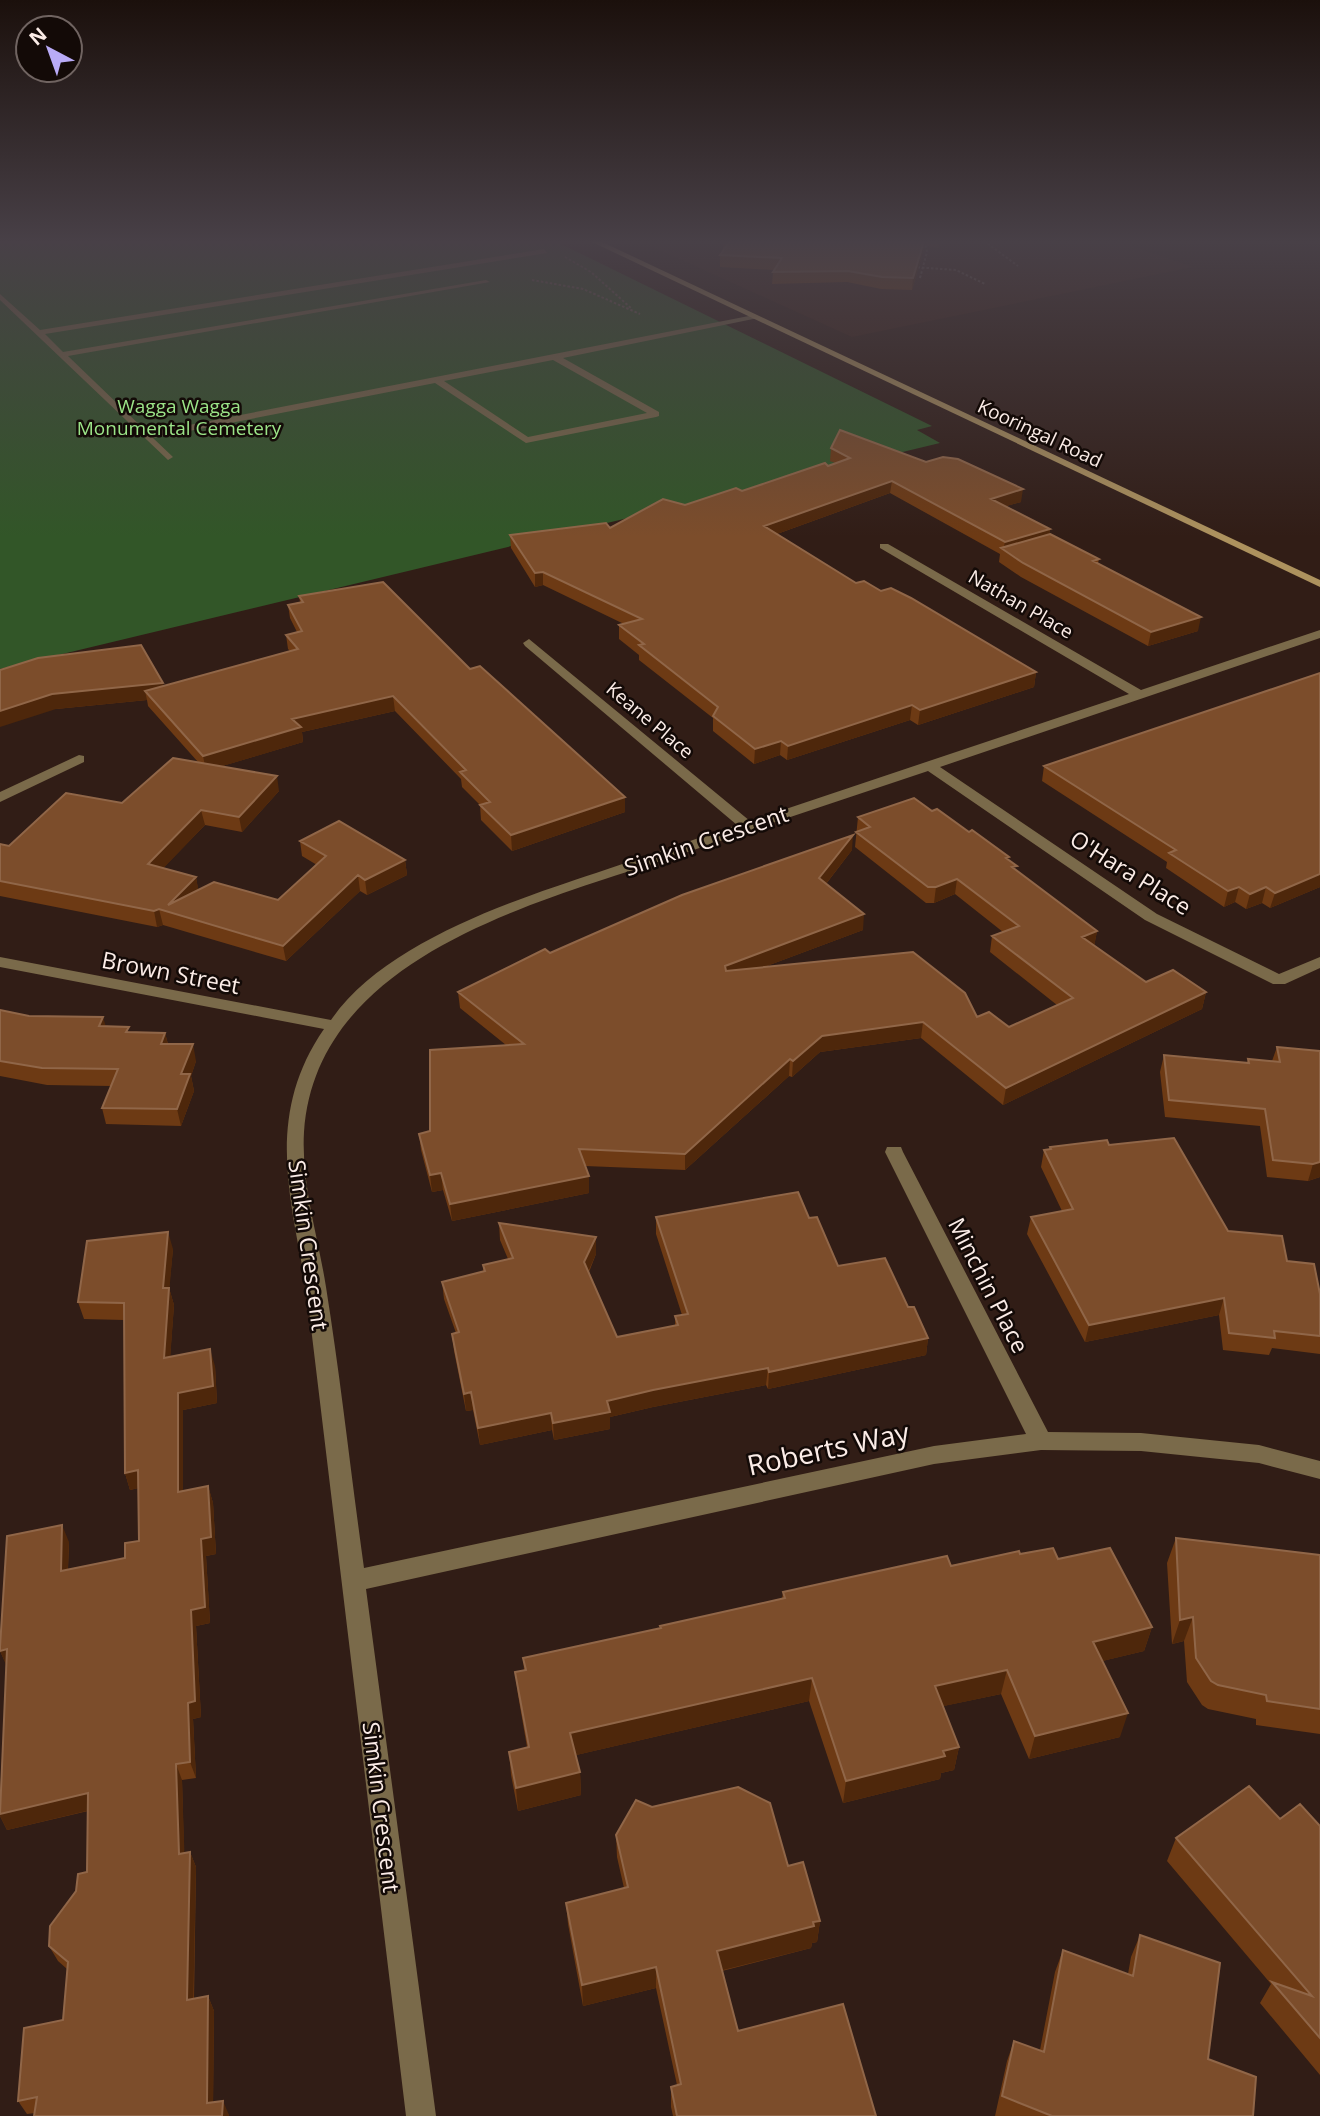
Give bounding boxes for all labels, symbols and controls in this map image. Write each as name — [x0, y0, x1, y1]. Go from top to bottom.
north arrow — [14, 14, 84, 84]
text: N — [23, 21, 52, 51]
park label: Wagga Wagga Monumental Cemetery — [77, 393, 282, 441]
street label: Kooringal Road — [973, 393, 1107, 473]
street label: Nathan Place — [964, 563, 1078, 645]
street label: Keane Place — [601, 676, 699, 764]
street label: Simkin Crescent — [620, 797, 792, 883]
street label: O'Hara Place — [1064, 822, 1198, 922]
street label: Brown Street — [99, 943, 243, 1001]
street label: Simkin Crescent — [281, 1158, 337, 1332]
street label: Minchin Place — [941, 1212, 1037, 1358]
street label: Roberts Way — [744, 1412, 913, 1484]
street label: Simkin Crescent — [356, 1720, 408, 1894]

